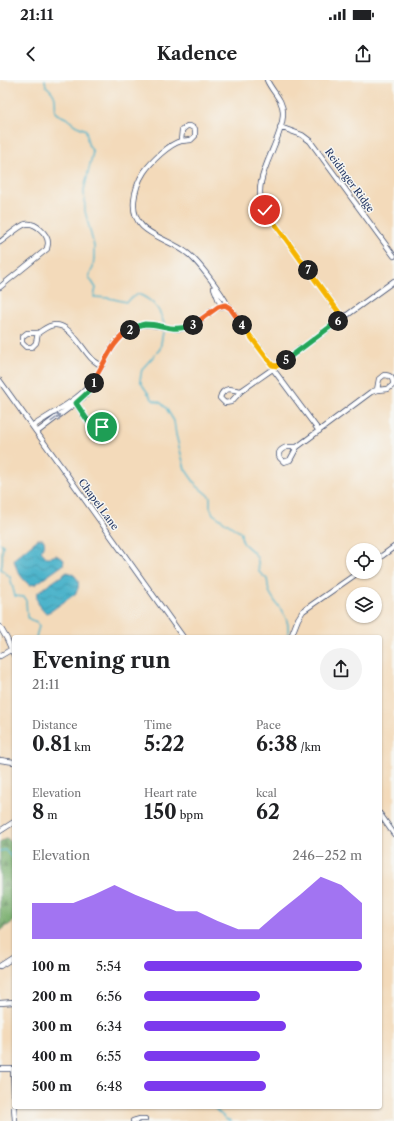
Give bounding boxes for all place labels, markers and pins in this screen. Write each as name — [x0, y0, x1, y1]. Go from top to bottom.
pin — [248, 193, 282, 227]
pin: 7 — [298, 260, 318, 280]
pin: 6 — [328, 311, 348, 331]
pin: 3 — [183, 315, 203, 335]
pin: 4 — [232, 315, 252, 335]
pin: 2 — [120, 320, 140, 340]
pin: 5 — [276, 350, 296, 370]
pin: 1 — [84, 373, 104, 393]
pin — [85, 410, 119, 444]

